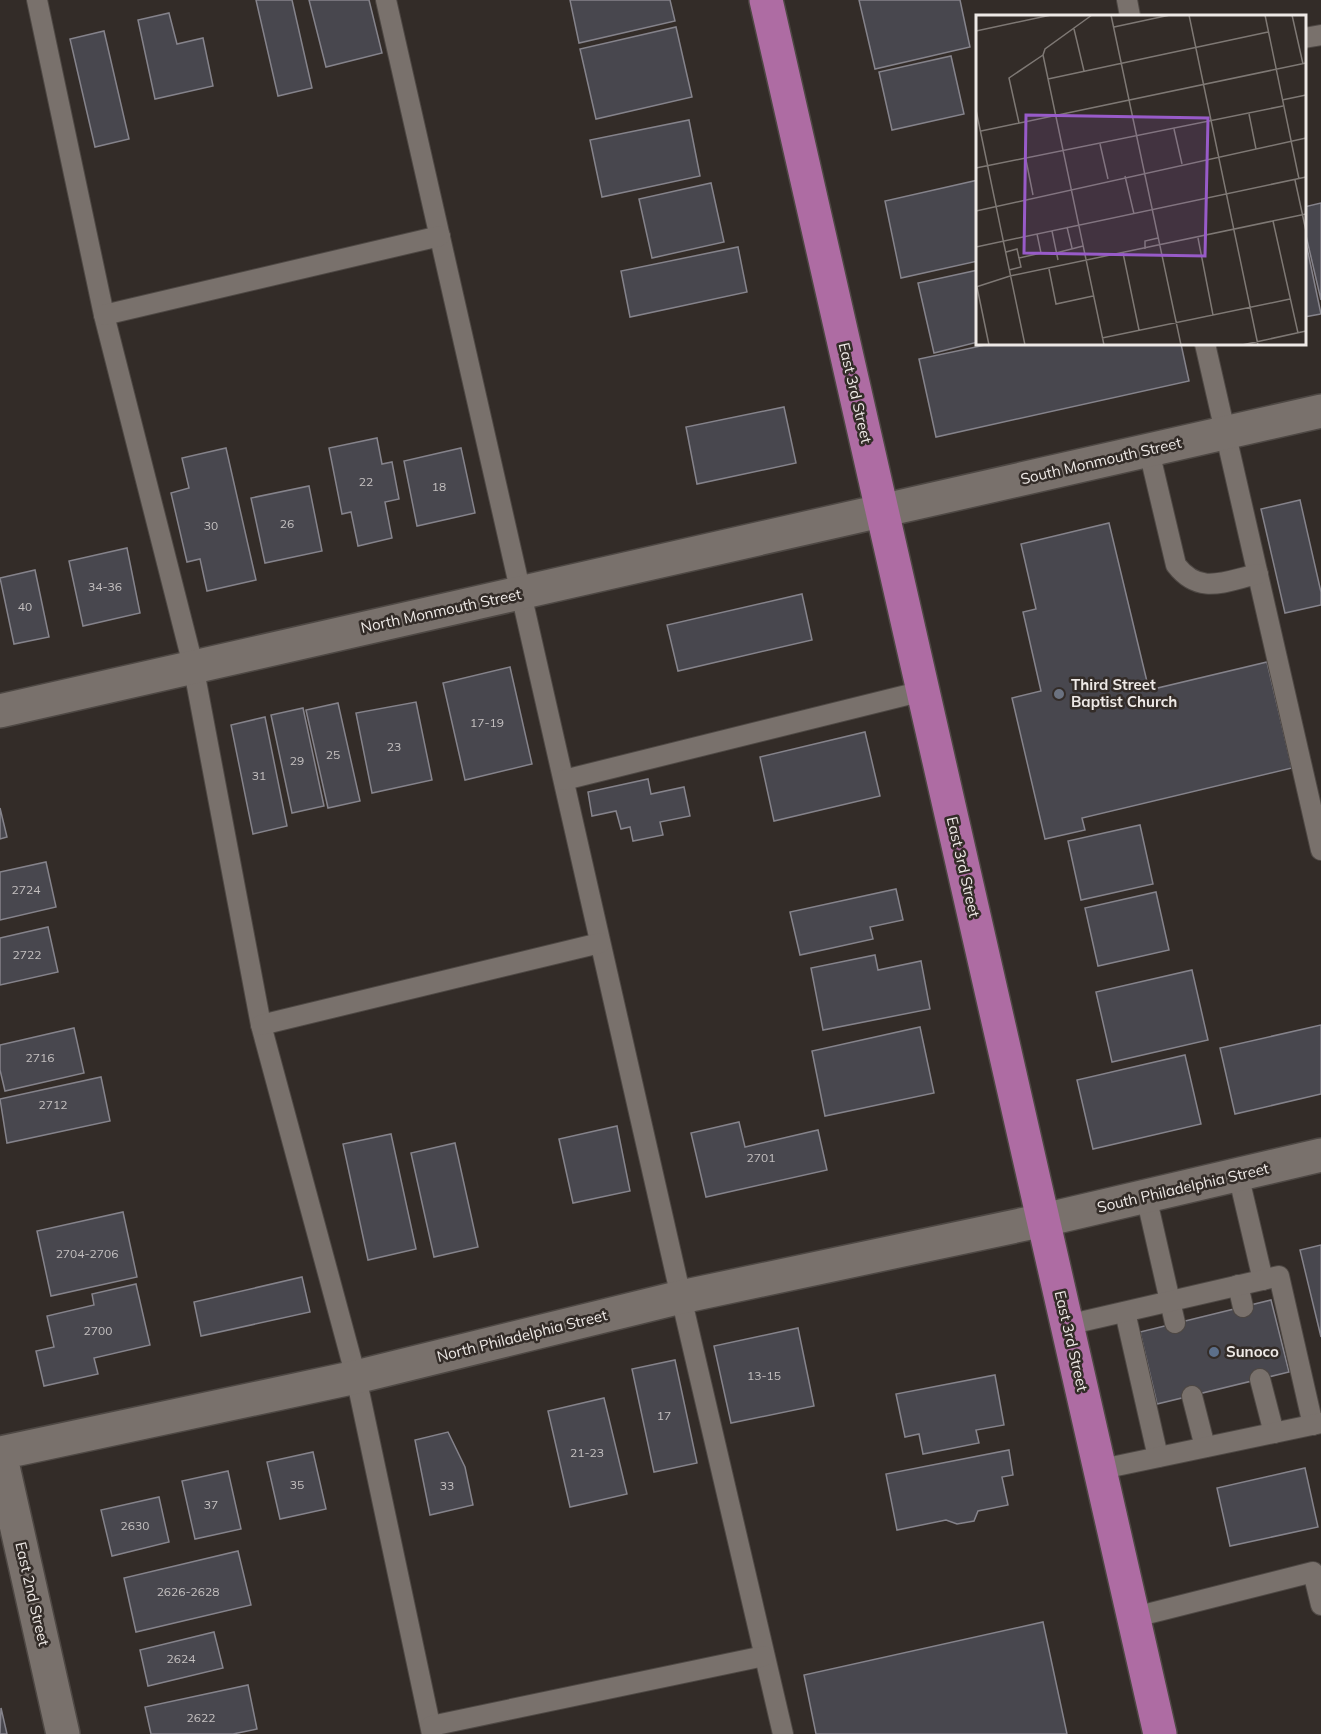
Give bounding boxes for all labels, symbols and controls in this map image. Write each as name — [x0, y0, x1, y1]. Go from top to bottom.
inset map — [976, 15, 1306, 345]
street label: East 3rd Street — [835, 341, 876, 445]
street label: South Monmouth Street — [1019, 433, 1183, 488]
house number: 22 — [359, 474, 373, 489]
house number: 18 — [432, 479, 446, 494]
house number: 26 — [280, 516, 294, 531]
house number: 30 — [204, 518, 218, 533]
house number: 34-36 — [88, 579, 122, 594]
street label: North Monmouth Street — [359, 584, 523, 637]
house number: 40 — [18, 599, 32, 614]
place label: Third Street Baptist Church — [1071, 675, 1177, 711]
marker: Third Street Baptist Church — [1052, 687, 1066, 701]
house number: 17-19 — [470, 715, 504, 730]
house number: 23 — [387, 739, 401, 754]
house number: 25 — [326, 747, 340, 762]
house number: 29 — [290, 753, 304, 768]
house number: 31 — [252, 768, 266, 783]
street label: East 3rd Street — [943, 815, 984, 919]
house number: 2724 — [12, 882, 40, 897]
house number: 2722 — [13, 947, 41, 962]
house number: 2716 — [26, 1050, 54, 1065]
house number: 2712 — [39, 1097, 67, 1112]
house number: 2701 — [747, 1150, 775, 1165]
street label: South Philadelphia Street — [1095, 1158, 1271, 1217]
house number: 2704-2706 — [56, 1246, 118, 1261]
street label: East 3rd Street — [1051, 1289, 1092, 1393]
street label: North Philadelphia Street — [435, 1305, 609, 1366]
house number: 2700 — [84, 1323, 112, 1338]
place label: Sunoco — [1226, 1342, 1279, 1361]
marker: Sunoco — [1207, 1345, 1221, 1359]
house number: 13-15 — [747, 1368, 781, 1383]
house number: 17 — [657, 1408, 671, 1423]
house number: 21-23 — [570, 1445, 604, 1460]
house number: 35 — [290, 1477, 304, 1492]
house number: 33 — [440, 1478, 454, 1493]
house number: 37 — [204, 1497, 218, 1512]
house number: 2630 — [121, 1518, 149, 1533]
street label: East 2nd Street — [11, 1540, 54, 1648]
house number: 2626-2628 — [157, 1584, 219, 1599]
house number: 2624 — [167, 1651, 195, 1666]
house number: 2622 — [187, 1710, 215, 1725]

